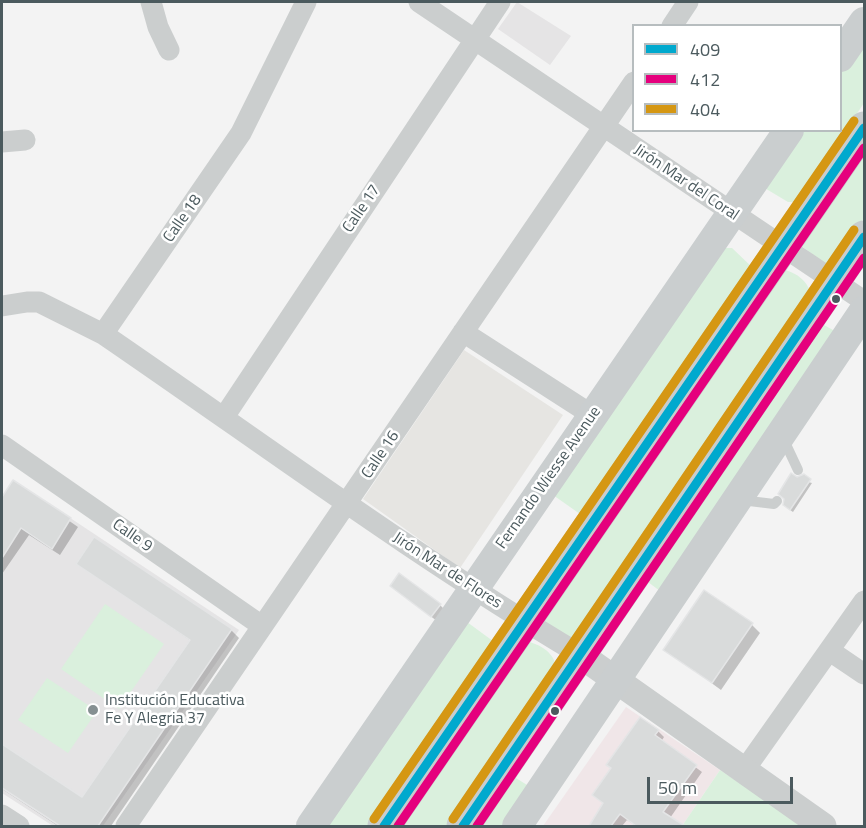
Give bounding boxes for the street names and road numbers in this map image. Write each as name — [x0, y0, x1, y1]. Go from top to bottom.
street label: Jirón Mar del Coral — [630, 141, 742, 225]
street label: Calle 17 — [339, 181, 385, 237]
street label: Calle 18 — [160, 192, 206, 246]
street label: Fernando Wiesse Avenue — [492, 403, 606, 553]
street label: Calle 16 — [358, 427, 404, 483]
street label: Calle 9 — [108, 515, 156, 557]
street label: Jirón Mar de Flores — [389, 529, 505, 613]

